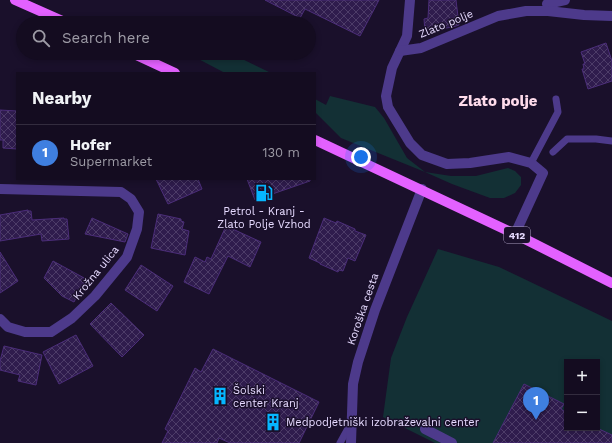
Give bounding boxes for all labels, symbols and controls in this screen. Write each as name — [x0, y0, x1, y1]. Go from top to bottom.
street label: Zlato polje — [417, 7, 475, 41]
search box — [16, 16, 316, 60]
icon: search — [30, 27, 52, 49]
text: Search here — [62, 29, 150, 47]
text: Nearby — [32, 88, 91, 108]
district label: Zlato polje — [458, 92, 538, 110]
text: Hofer — [70, 136, 111, 154]
text: 1 — [42, 145, 48, 160]
text: 130 m — [262, 145, 300, 160]
your location — [351, 147, 371, 167]
text: Supermarket — [70, 154, 152, 169]
fuel station icon: Petrol - Kranj - Zlato Polje Vzhod — [254, 183, 274, 203]
place label: Petrol - Kranj - Zlato Polje Vzhod — [217, 205, 311, 231]
road number: 412 — [504, 227, 530, 243]
street label: Krožna ulica — [70, 243, 122, 303]
street label: Koroška cesta — [345, 271, 381, 347]
map controls — [564, 359, 600, 431]
button: + — [564, 359, 600, 395]
place label: Šolski center Kranj — [233, 383, 299, 410]
building icon: Šolski center Kranj — [210, 386, 230, 406]
pin: 1 — [523, 387, 549, 420]
button: − — [564, 395, 600, 431]
building icon: Medpodjetniški izobraževalni center — [263, 412, 283, 432]
place label: Medpodjetniški izobraževalni center — [286, 416, 480, 429]

